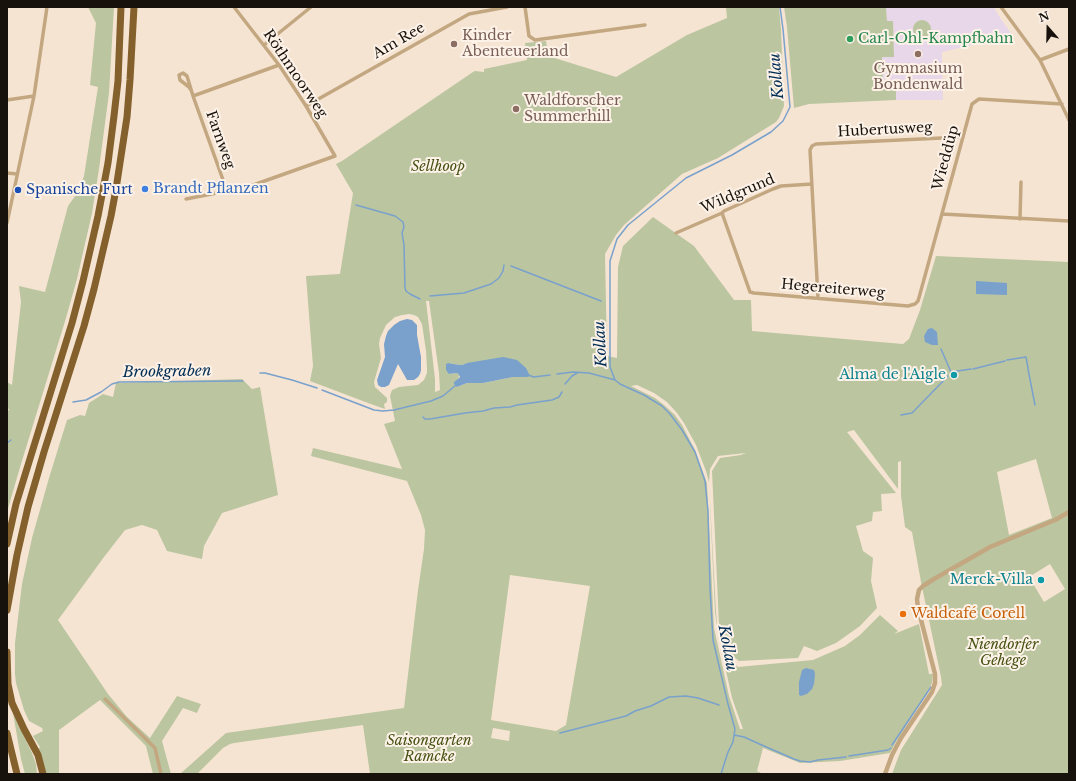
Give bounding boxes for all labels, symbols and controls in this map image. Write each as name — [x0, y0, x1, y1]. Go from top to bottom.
north arrow — [1028, 8, 1068, 48]
text: N — [1037, 8, 1051, 25]
street label: Am Ree — [370, 20, 428, 62]
street label: Röthmoorweg — [259, 27, 331, 121]
place label: Kinder Abenteuerland — [462, 28, 568, 60]
place label: Carl-Ohl-Kampfbahn — [858, 31, 1013, 47]
marker: Carl-Ohl-Kampfbahn — [845, 34, 855, 44]
marker: Kinder Abenteuerland — [449, 39, 459, 49]
marker: Gymnasium Bondenwald — [913, 49, 923, 59]
water label: Kollau — [766, 52, 788, 100]
place label: Gymnasium Bondenwald — [873, 61, 963, 94]
place label: Waldforscher Summerhill — [524, 93, 621, 126]
marker: Waldforscher Summerhill — [511, 104, 521, 114]
street label: Farnweg — [202, 109, 238, 171]
street label: Hubertusweg — [837, 119, 933, 141]
street label: Wieddüp — [929, 123, 963, 193]
park label: Sellhoop — [411, 159, 465, 175]
street label: Wildgrund — [699, 171, 777, 217]
place label: Brandt Pflanzen — [153, 181, 269, 197]
place label: Spanische Furt — [26, 182, 133, 198]
marker: Brandt Pflanzen — [140, 184, 150, 194]
marker: Spanische Furt — [13, 185, 23, 195]
street label: Hegereiterweg — [780, 276, 886, 302]
water label: Kollau — [591, 320, 611, 368]
water label: Brookgraben — [123, 362, 211, 382]
place label: Alma de l'Aigle — [839, 367, 946, 383]
marker: Alma de l'Aigle — [949, 370, 959, 380]
place label: Merck-Villa — [950, 572, 1033, 588]
marker: Merck-Villa — [1036, 575, 1046, 585]
place label: Waldcafé Corell — [911, 606, 1025, 622]
marker: Waldcafé Corell — [898, 609, 908, 619]
water label: Kollau — [714, 624, 740, 672]
park label: Niendorfer Gehege — [968, 637, 1038, 670]
park label: Saisongarten Ramcke — [387, 733, 471, 766]

